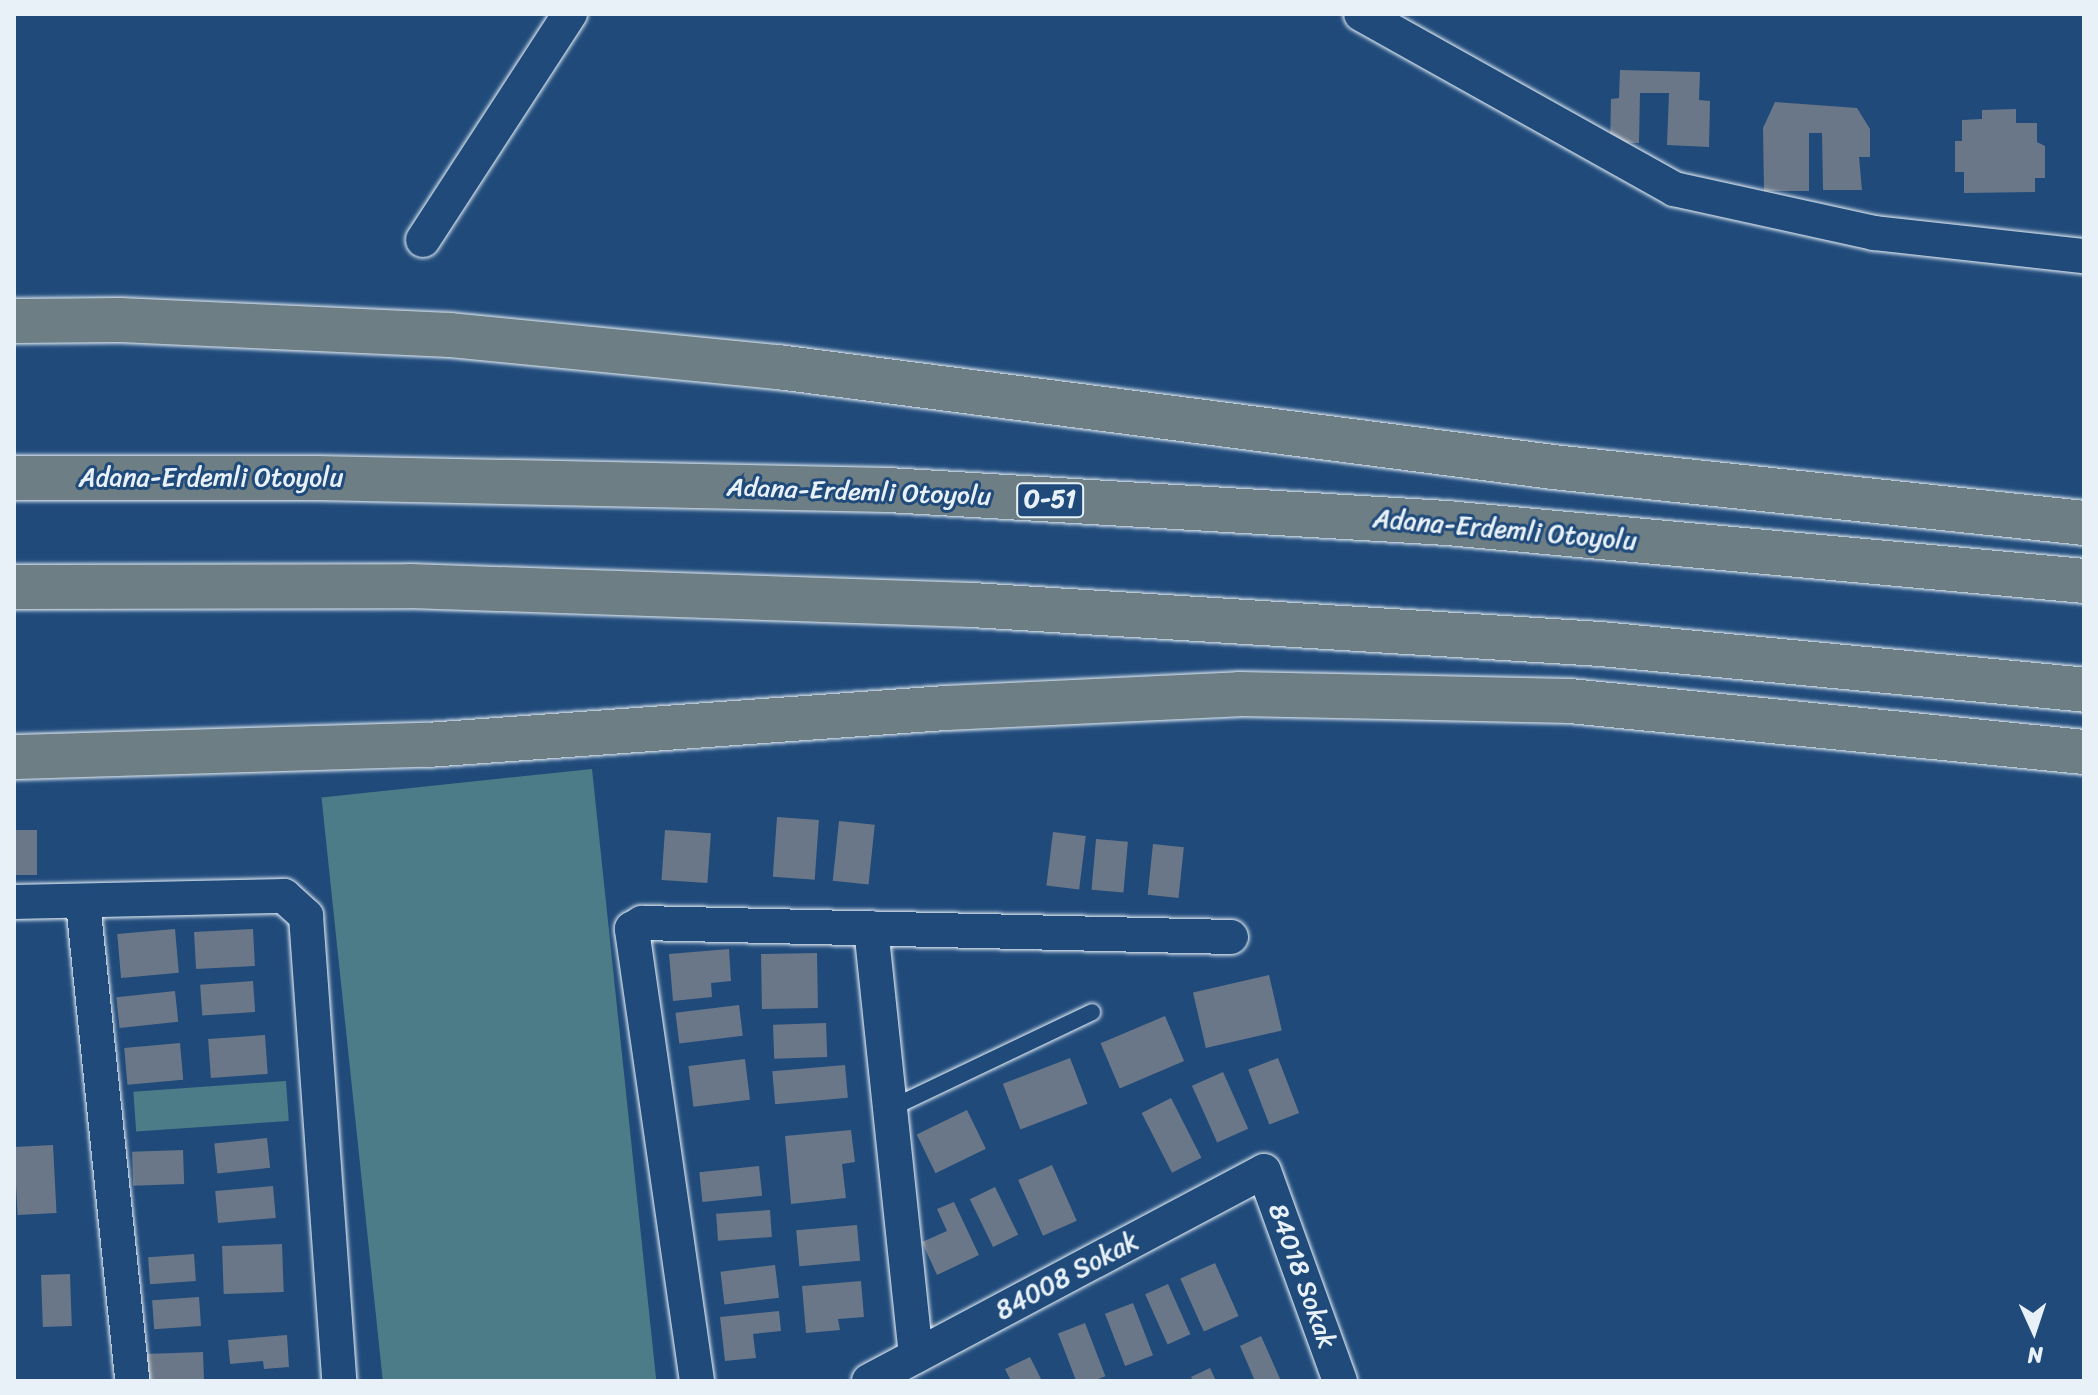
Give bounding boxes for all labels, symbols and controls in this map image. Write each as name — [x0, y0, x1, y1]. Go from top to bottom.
street label: Adana-Erdemli Otoyolu — [78, 462, 344, 494]
street label: Adana-Erdemli Otoyolu — [726, 472, 992, 512]
road number: O-51 — [1016, 480, 1084, 520]
street label: Adana-Erdemli Otoyolu — [1372, 503, 1638, 557]
street label: 84018 Sokak — [1261, 1199, 1343, 1353]
street label: 84008 Sokak — [990, 1225, 1144, 1327]
north arrow — [1994, 1291, 2074, 1371]
text: N — [2027, 1336, 2044, 1375]

